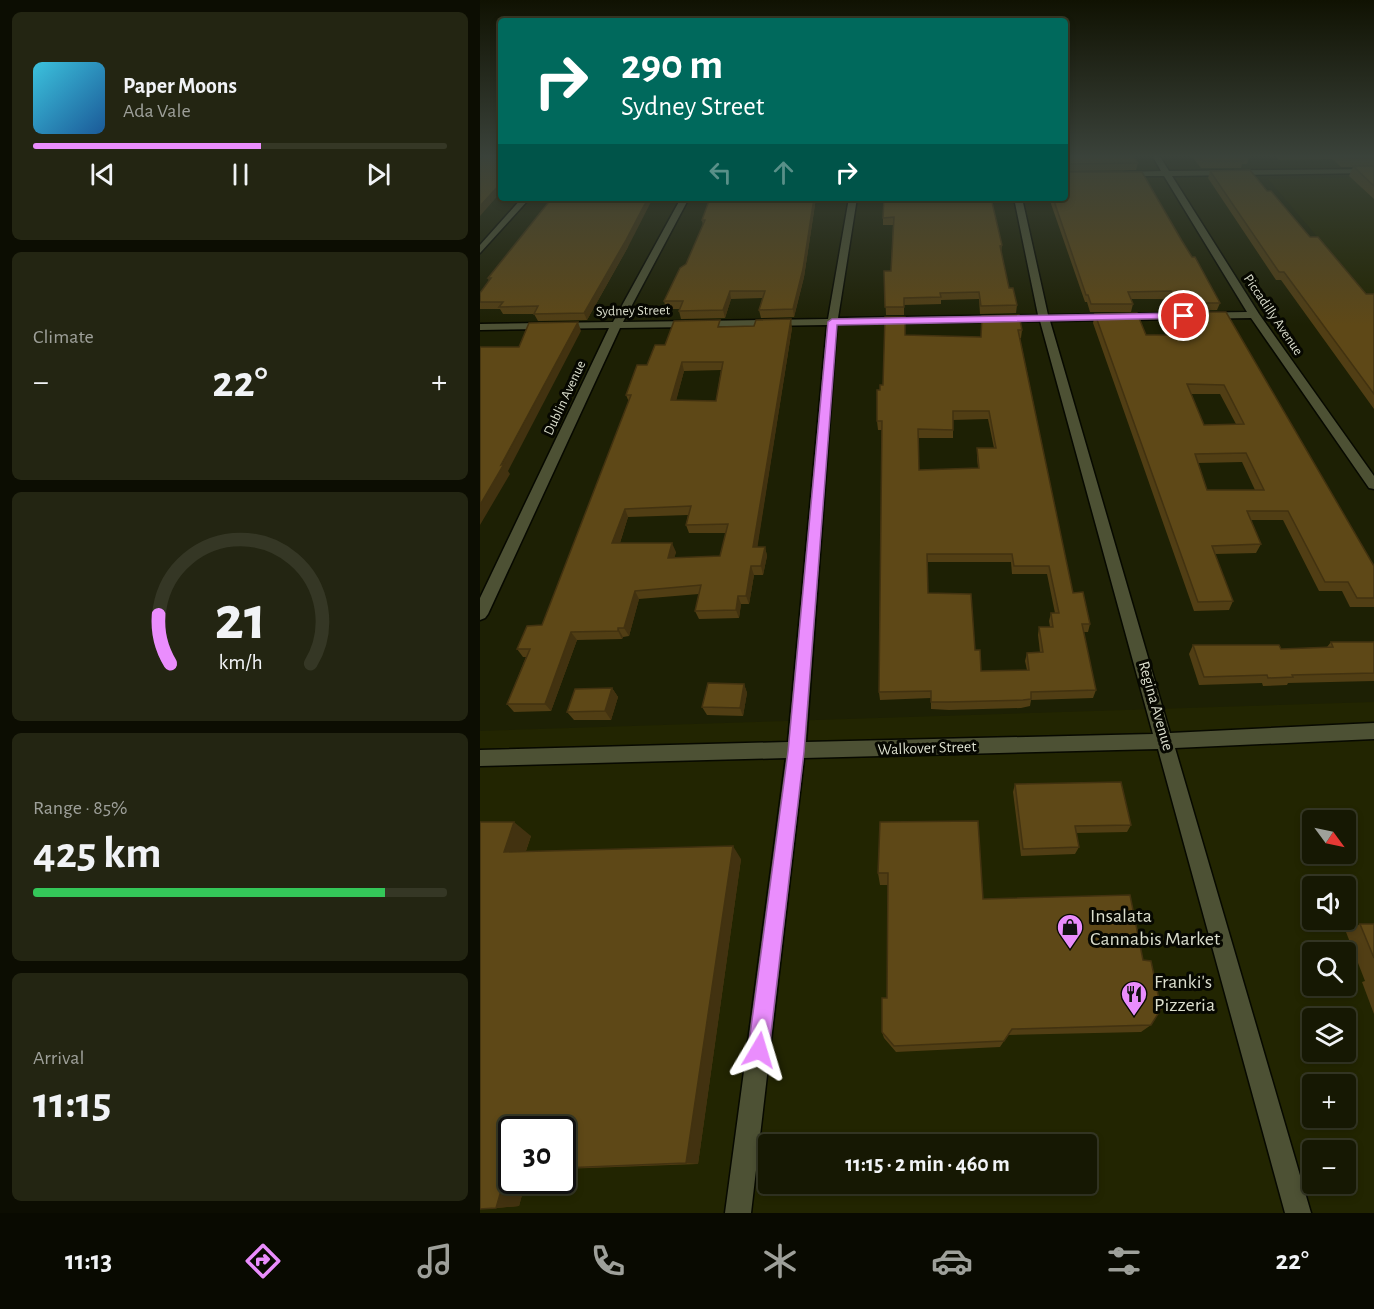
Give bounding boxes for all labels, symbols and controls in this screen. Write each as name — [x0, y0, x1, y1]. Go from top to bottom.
icon: right — [522, 42, 600, 120]
text: 290 m — [621, 44, 723, 86]
text: Paper Moons — [123, 75, 237, 97]
text: Sydney Street — [621, 93, 764, 120]
text: Ada Vale — [123, 101, 191, 121]
icon: left — [704, 156, 737, 189]
icon: ahead — [767, 156, 800, 189]
icon: right — [830, 156, 863, 189]
icon: previous — [86, 158, 119, 191]
icon: pause — [224, 158, 257, 191]
icon: next — [362, 158, 395, 191]
street label: Piccadilly Avenue — [1241, 272, 1305, 358]
pin — [1158, 290, 1209, 341]
icon: arrive — [1167, 299, 1200, 332]
street label: Sydney Street — [596, 303, 671, 319]
text: Climate — [33, 327, 94, 347]
street label: Dublin Avenue — [542, 359, 588, 437]
text: 22° — [212, 360, 268, 405]
text: − — [33, 366, 49, 399]
text: + — [431, 366, 447, 399]
text: 21 — [214, 588, 266, 650]
text: km/h — [218, 652, 262, 673]
street label: Regina Avenue — [1136, 660, 1176, 752]
street label: Walkover Street — [877, 738, 977, 758]
text: Range · 85% — [33, 798, 128, 818]
north arrow — [1302, 810, 1356, 864]
map controls — [1302, 810, 1356, 1194]
text: 425 km — [33, 831, 162, 876]
button: sound — [1302, 876, 1356, 930]
place label: Insalata Cannabis Market — [1090, 906, 1221, 949]
shop icon: Insalata Cannabis Market — [1055, 912, 1085, 950]
button: search — [1302, 942, 1356, 996]
place label: Franki's Pizzeria — [1154, 972, 1215, 1015]
restaurant icon: Franki's Pizzeria — [1119, 979, 1149, 1017]
button: layers — [1302, 1008, 1356, 1062]
position arrow — [727, 1018, 791, 1082]
text: Arrival — [33, 1048, 84, 1068]
button: + — [1302, 1074, 1356, 1128]
text: 11:15 — [33, 1081, 111, 1126]
speed limit sign: 30 — [498, 1116, 576, 1194]
button: − — [1302, 1140, 1356, 1194]
text: 11:15 · 2 min · 460 m — [845, 1153, 1010, 1175]
icon: directions — [242, 1240, 284, 1282]
icon: music — [414, 1240, 456, 1282]
icon: phone — [587, 1240, 629, 1282]
icon: climate — [759, 1240, 801, 1282]
icon: car — [931, 1240, 973, 1282]
icon: filters — [1103, 1240, 1145, 1282]
text: 11:13 — [65, 1247, 112, 1274]
text: 22° — [1276, 1247, 1309, 1274]

